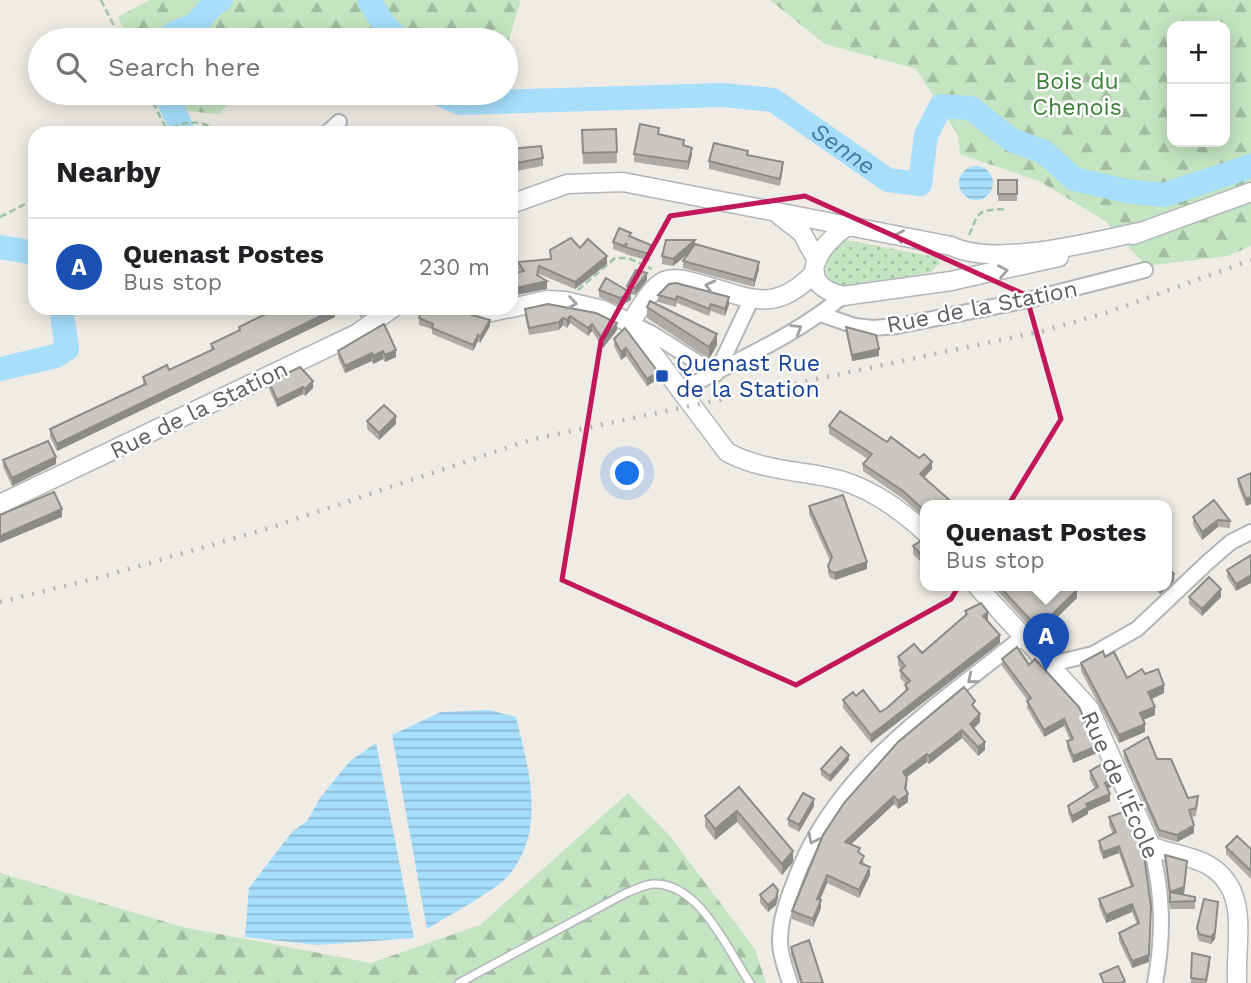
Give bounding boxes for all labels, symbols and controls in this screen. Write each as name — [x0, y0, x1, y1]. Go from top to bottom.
map controls — [1167, 21, 1230, 147]
button: + — [1167, 21, 1230, 84]
search box — [28, 28, 518, 105]
icon: search — [52, 48, 90, 86]
text: Search here — [108, 52, 260, 82]
park label: Bois du Chenois — [1032, 68, 1122, 121]
button: − — [1167, 84, 1230, 147]
water label: Senne — [806, 117, 881, 181]
text: Nearby — [56, 154, 161, 189]
one-way arrow — [893, 230, 905, 245]
text: Quenast Postes — [123, 239, 324, 269]
text: A — [71, 254, 87, 281]
text: 230 m — [419, 254, 490, 281]
one-way arrow — [997, 264, 1009, 279]
text: Bus stop — [123, 269, 222, 296]
street label: Rue de la Station — [884, 275, 1080, 339]
one-way arrow — [704, 280, 716, 294]
one-way arrow — [566, 295, 578, 310]
one-way arrow — [790, 324, 803, 337]
place label: Quenast Rue de la Station — [676, 350, 820, 403]
street label: Rue de la Station — [106, 355, 292, 465]
marker: Quenast Rue de la Station — [654, 368, 670, 384]
your location — [610, 456, 644, 490]
popup — [920, 500, 1172, 591]
text: Quenast Postes — [946, 517, 1146, 547]
text: Bus stop — [946, 547, 1045, 574]
pin: A — [1023, 613, 1069, 671]
one-way arrow — [967, 670, 979, 683]
street label: Rue de l'École — [1075, 707, 1165, 863]
one-way arrow — [807, 832, 821, 844]

